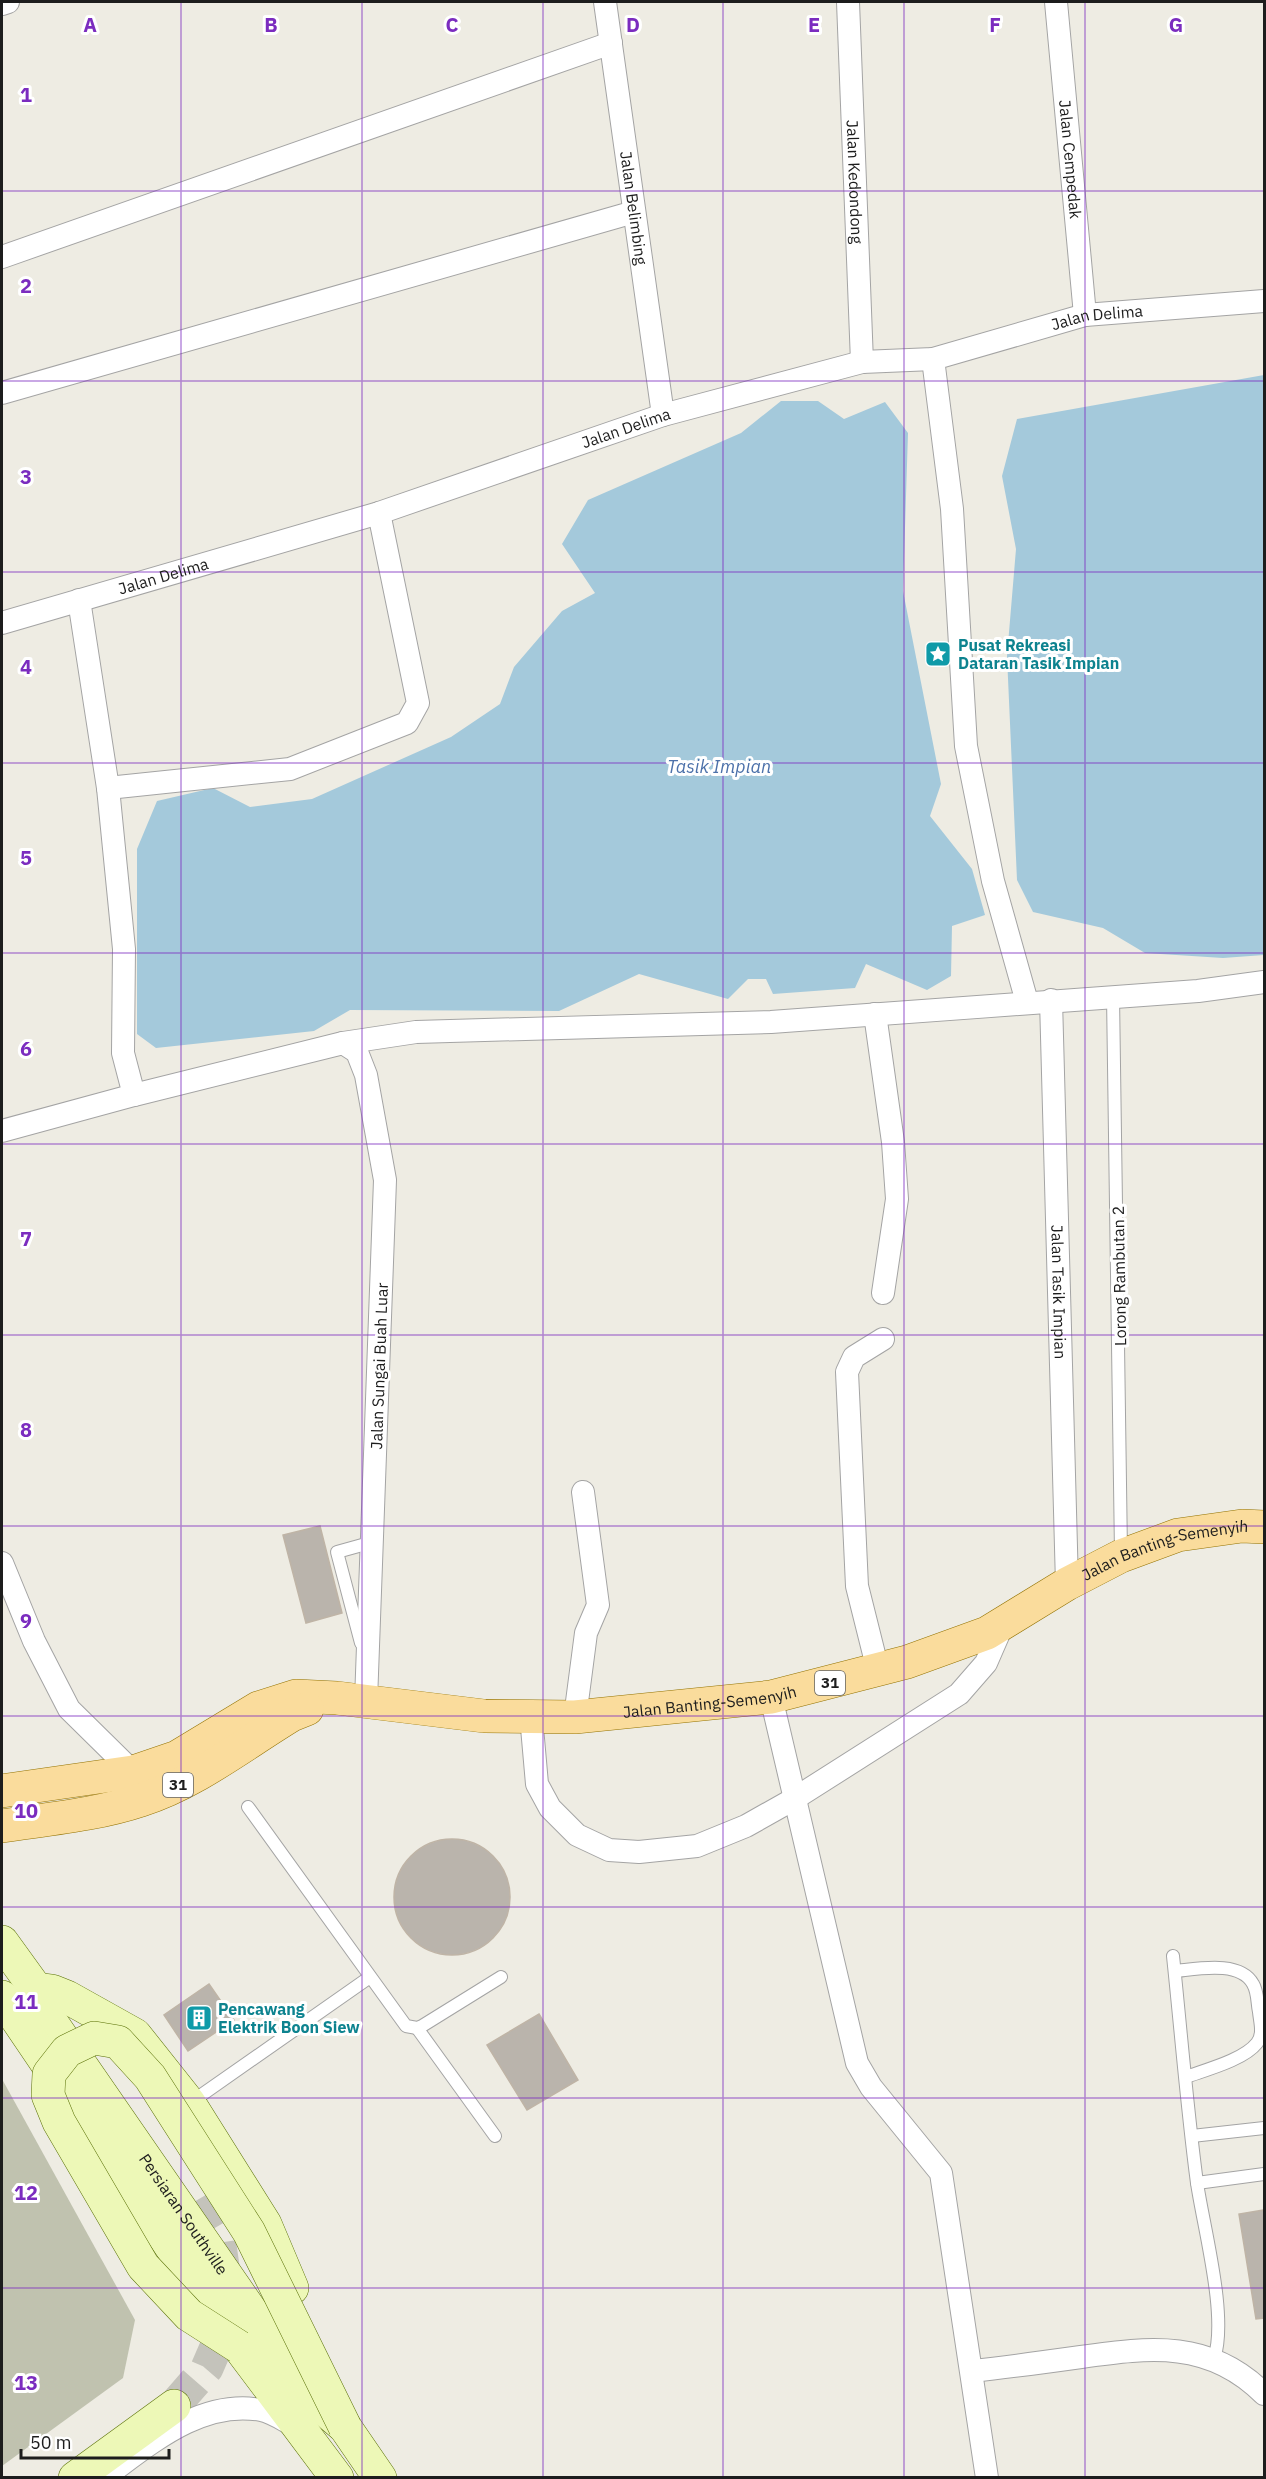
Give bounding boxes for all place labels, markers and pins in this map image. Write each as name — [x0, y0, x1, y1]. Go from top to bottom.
place label: Pusat Rekreasi Dataran Tasik Impian — [958, 635, 1119, 673]
place icon: Pusat Rekreasi Dataran Tasik Impian — [923, 639, 953, 669]
place label: Pencawang Elektrik Boon Siew — [218, 1999, 360, 2037]
building icon: Pencawang Elektrik Boon Siew — [184, 2003, 214, 2033]

